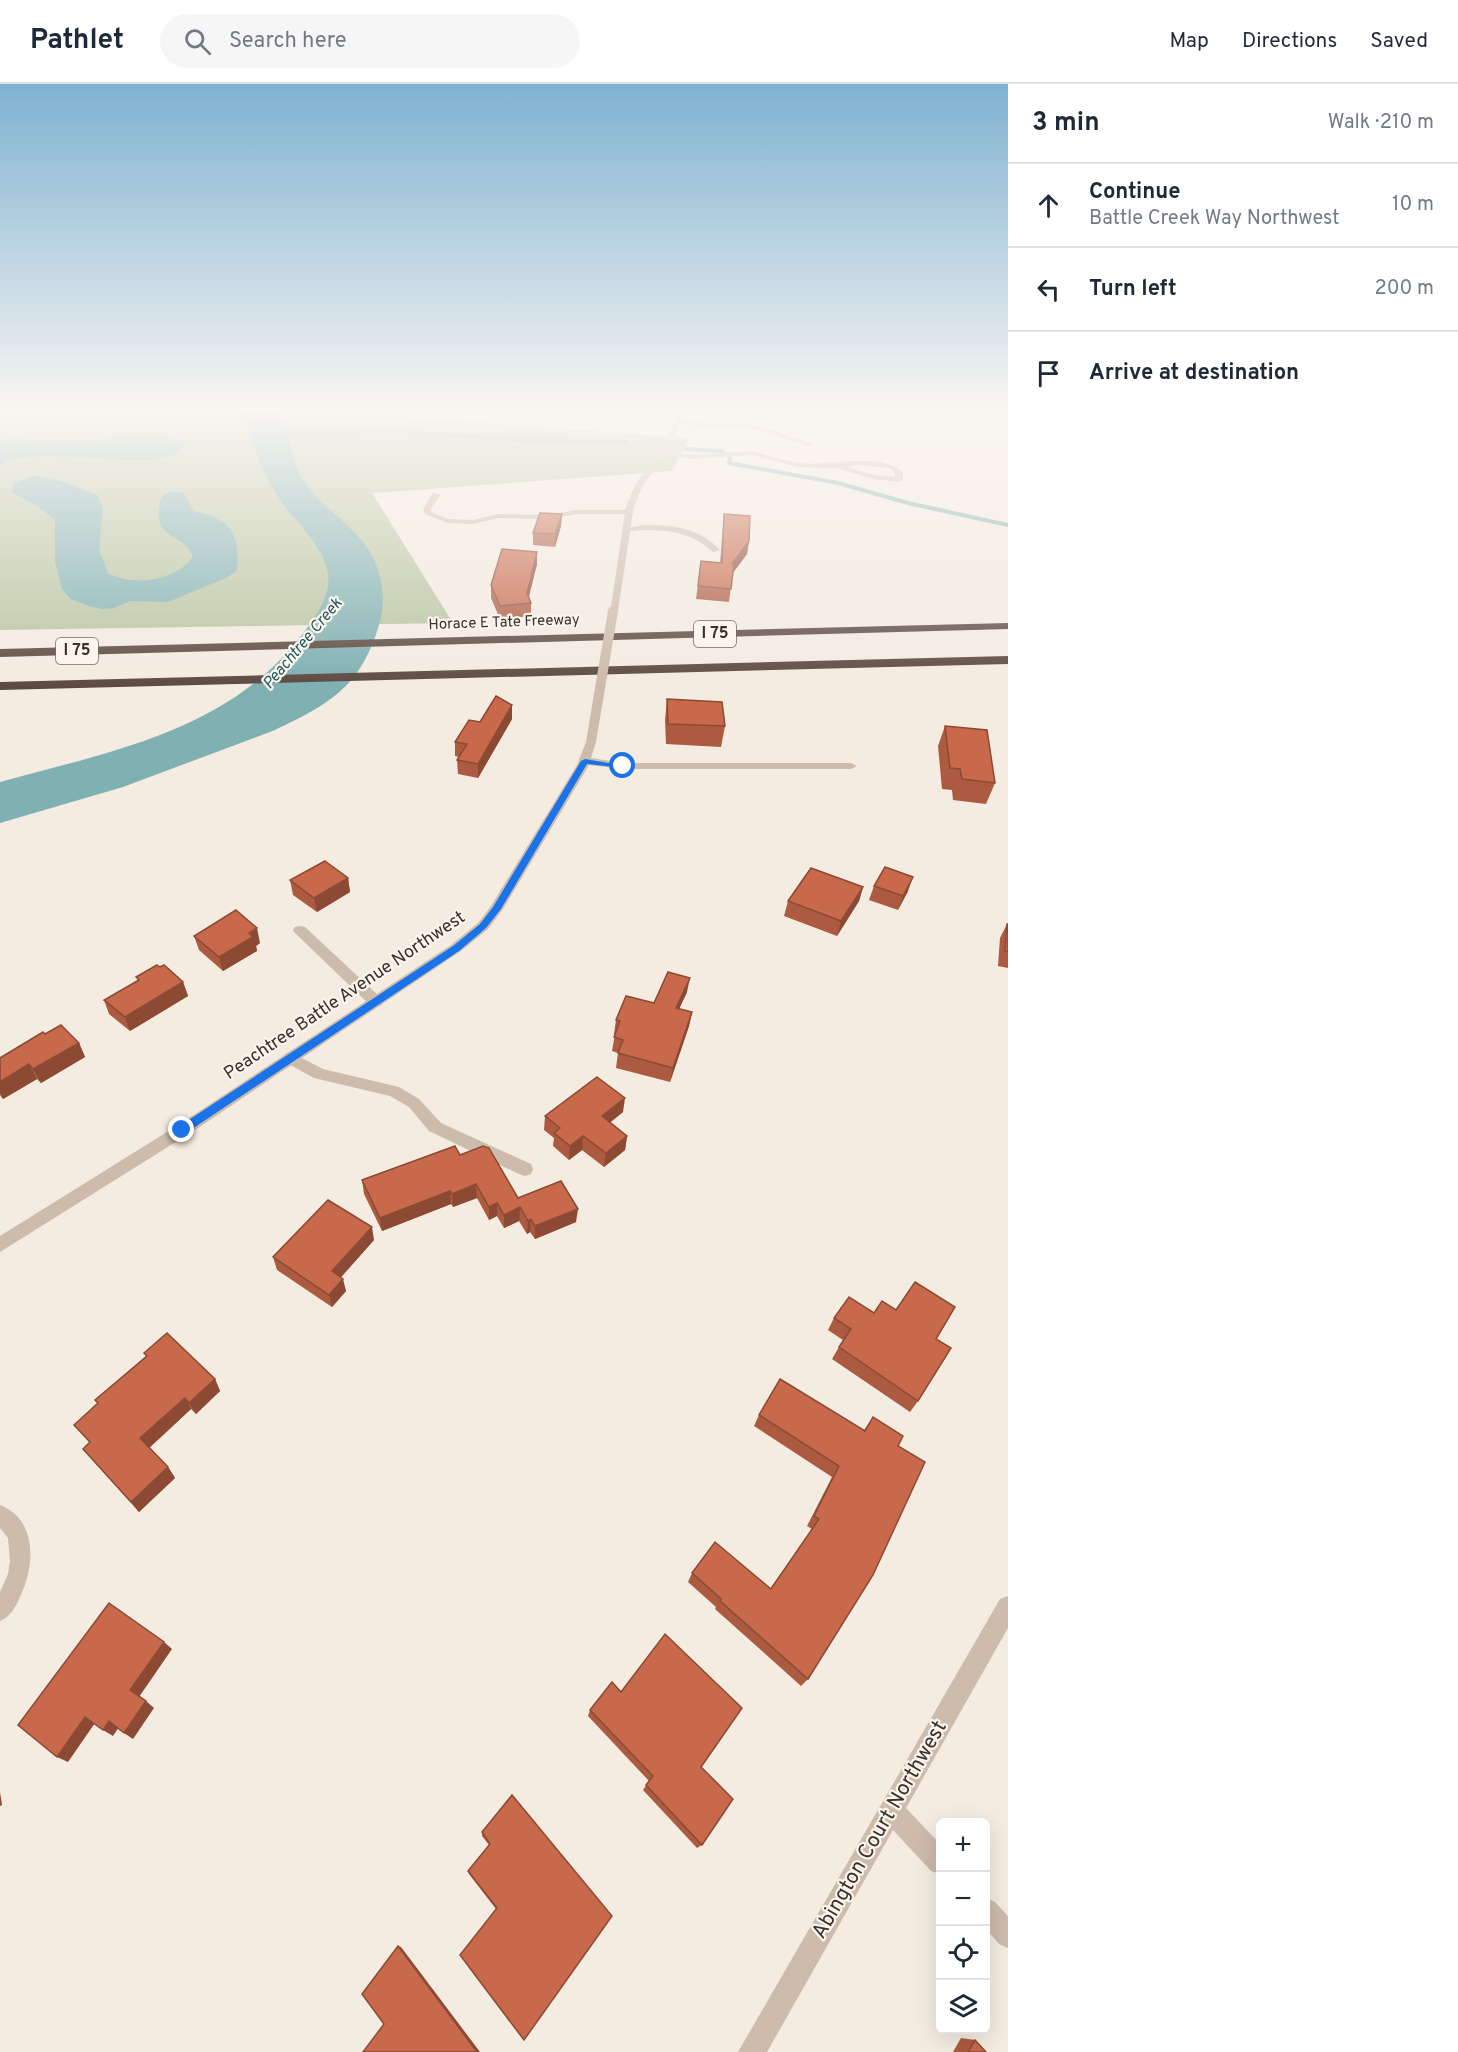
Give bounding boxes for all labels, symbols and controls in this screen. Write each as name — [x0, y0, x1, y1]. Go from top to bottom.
search box — [160, 14, 580, 68]
text: Pathlet — [30, 23, 124, 59]
icon: search — [181, 25, 214, 58]
text: Search here — [229, 28, 347, 55]
text: Map — [1169, 28, 1209, 55]
text: Directions — [1242, 28, 1337, 55]
text: Saved — [1370, 28, 1428, 55]
text: 3 min — [1032, 107, 1100, 140]
text: Walk · 210 m — [1328, 110, 1434, 136]
text: Continue — [1089, 179, 1180, 206]
icon: ahead — [1032, 189, 1065, 222]
text: 10 m — [1392, 192, 1434, 218]
text: Battle Creek Way Northwest — [1089, 206, 1340, 232]
icon: left — [1032, 273, 1065, 306]
text: Turn left — [1089, 276, 1177, 303]
text: 200 m — [1375, 276, 1434, 302]
icon: arrive — [1032, 357, 1065, 390]
text: Arrive at destination — [1089, 360, 1299, 387]
water label: Peachtree Creek — [259, 594, 348, 694]
street label: Horace E Tate Freeway — [428, 611, 580, 635]
road number: I 75 — [694, 621, 736, 647]
road number: I 75 — [56, 638, 98, 664]
route start — [609, 752, 635, 778]
street label: Peachtree Battle Avenue Northwest — [220, 906, 470, 1086]
route end — [168, 1116, 194, 1142]
street label: Abington Court Northwest — [806, 1716, 954, 1944]
map controls — [936, 1818, 990, 2034]
button: + — [936, 1818, 990, 1872]
button: − — [936, 1872, 990, 1926]
button: locate — [936, 1926, 990, 1980]
button: layers — [936, 1980, 990, 2034]

